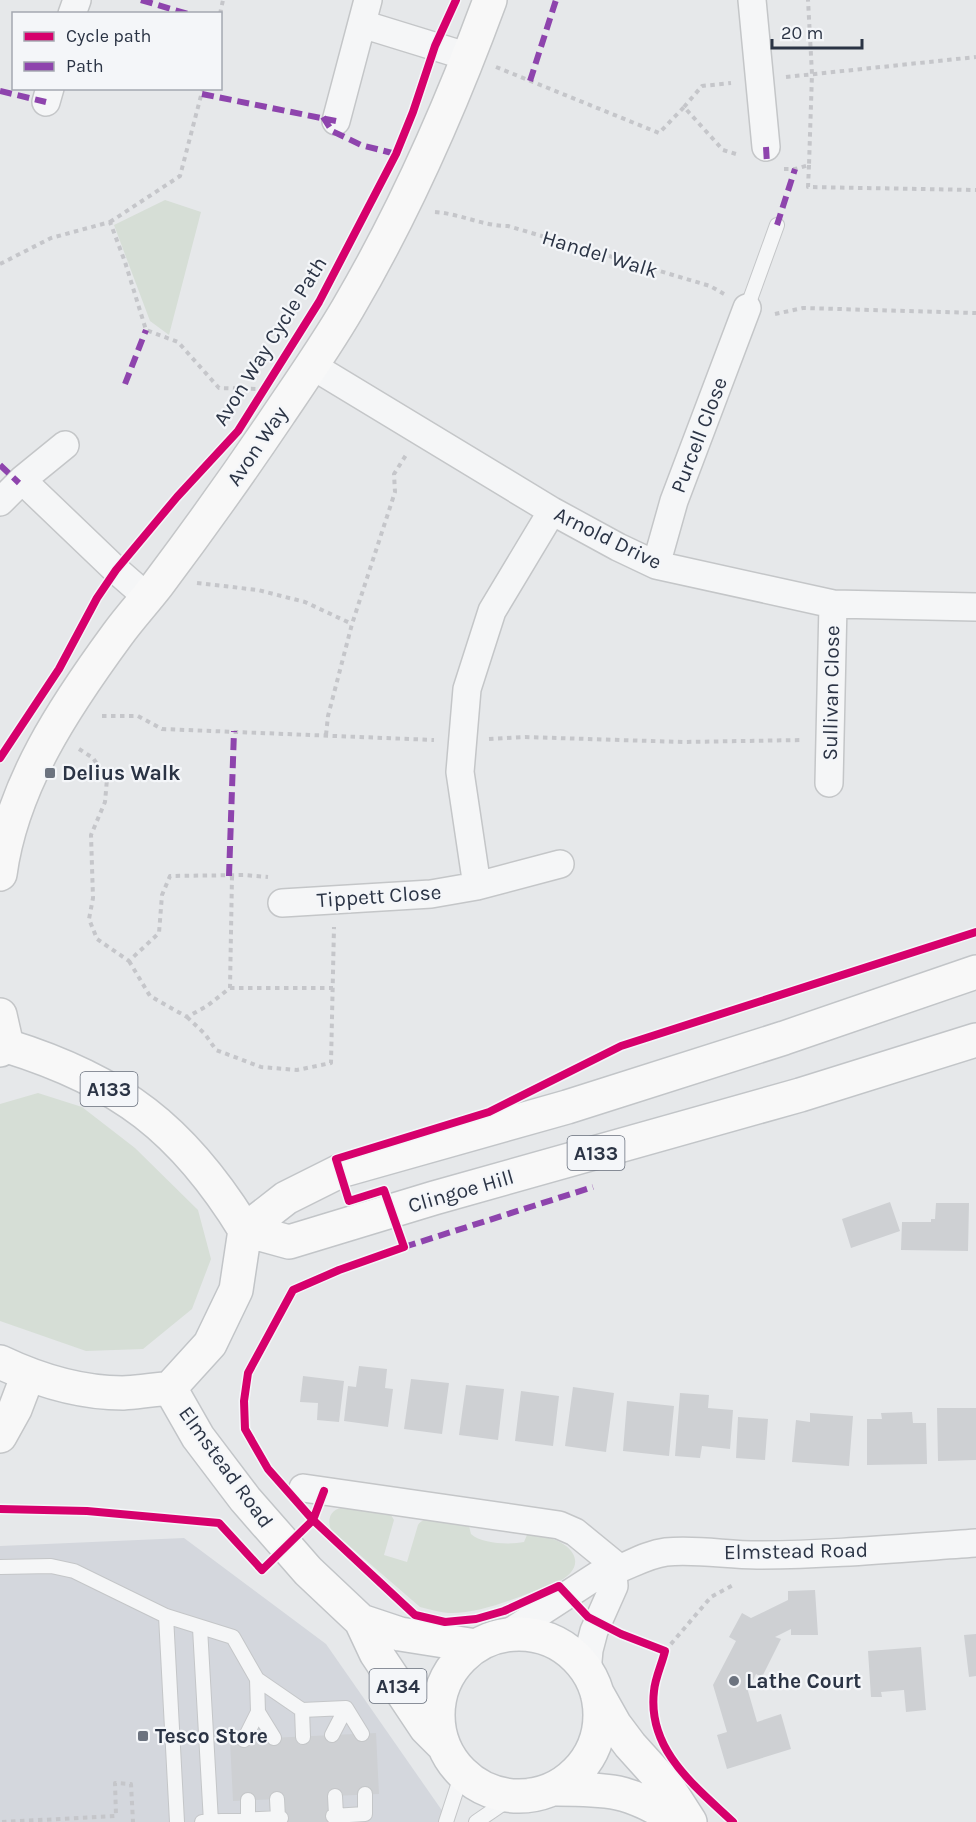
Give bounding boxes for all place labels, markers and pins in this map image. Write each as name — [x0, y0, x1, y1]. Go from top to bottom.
place label: Delius Walk — [62, 761, 181, 785]
marker: Delius Walk — [43, 766, 57, 780]
place label: Lathe Court — [746, 1669, 861, 1693]
marker: Lathe Court — [727, 1674, 741, 1688]
place label: Tesco Store — [155, 1724, 268, 1748]
marker: Tesco Store — [136, 1729, 150, 1743]

